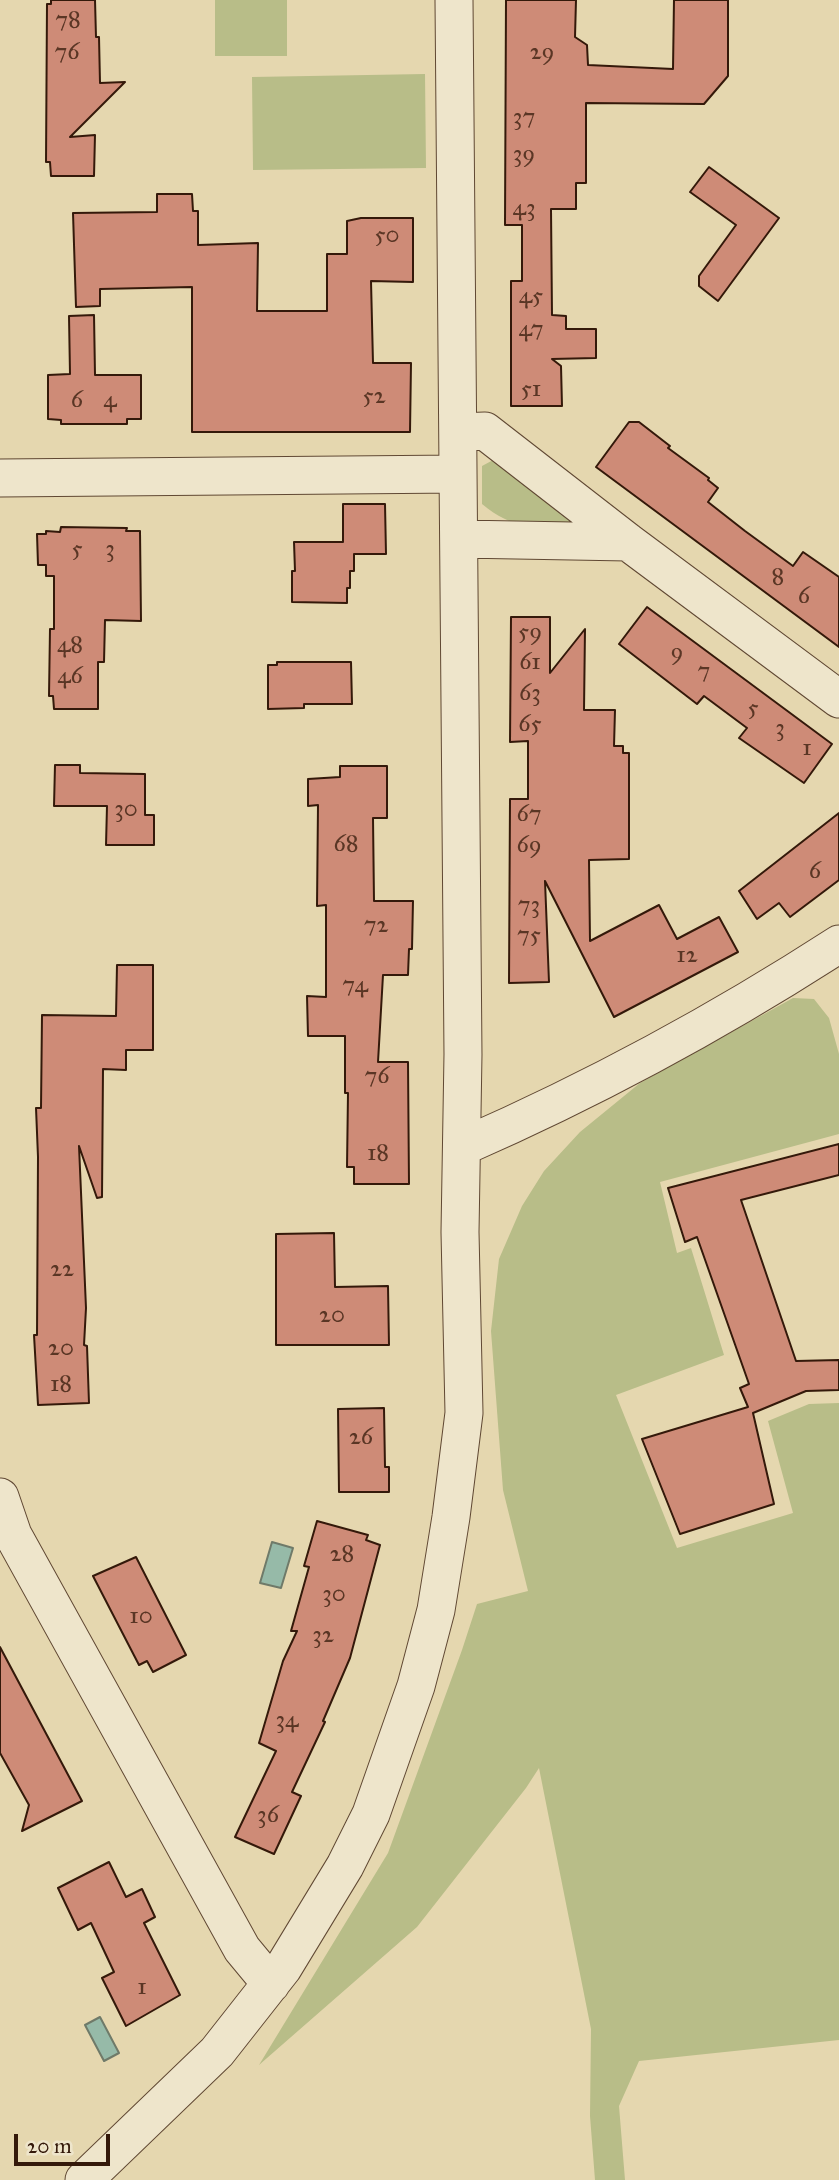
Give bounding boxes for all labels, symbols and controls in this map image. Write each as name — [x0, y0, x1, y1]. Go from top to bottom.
house number: 78 — [55, 7, 81, 35]
house number: 76 — [54, 39, 80, 67]
house number: 29 — [530, 39, 554, 67]
house number: 37 — [513, 104, 535, 132]
house number: 39 — [513, 141, 535, 169]
house number: 43 — [513, 195, 535, 223]
house number: 50 — [374, 222, 400, 250]
house number: 45 — [519, 283, 543, 311]
house number: 47 — [518, 316, 544, 344]
house number: 51 — [521, 376, 541, 404]
house number: 52 — [363, 383, 385, 411]
house number: 6 — [71, 387, 83, 415]
house number: 4 — [103, 387, 117, 415]
house number: 5 — [71, 536, 83, 564]
house number: 3 — [105, 536, 115, 564]
house number: 8 — [772, 564, 784, 592]
house number: 6 — [798, 583, 810, 611]
house number: 59 — [518, 619, 542, 647]
house number: 48 — [57, 632, 83, 660]
house number: 9 — [671, 639, 683, 667]
house number: 61 — [519, 649, 541, 677]
house number: 7 — [698, 658, 710, 686]
house number: 46 — [57, 663, 83, 691]
house number: 63 — [519, 680, 541, 708]
house number: 5 — [747, 695, 759, 723]
house number: 65 — [518, 711, 542, 739]
house number: 3 — [775, 715, 785, 743]
house number: 1 — [802, 735, 812, 763]
house number: 30 — [114, 796, 138, 824]
house number: 67 — [516, 801, 542, 829]
house number: 68 — [333, 831, 359, 859]
house number: 69 — [516, 832, 542, 860]
house number: 6 — [809, 858, 821, 886]
house number: 73 — [518, 892, 540, 920]
house number: 72 — [364, 912, 388, 940]
house number: 75 — [517, 922, 541, 950]
house number: 12 — [676, 942, 698, 970]
house number: 74 — [342, 972, 368, 1000]
house number: 76 — [364, 1063, 390, 1091]
house number: 18 — [367, 1140, 389, 1168]
house number: 22 — [50, 1256, 74, 1284]
house number: 20 — [319, 1302, 345, 1330]
house number: 20 — [48, 1335, 74, 1363]
house number: 18 — [50, 1371, 72, 1399]
house number: 26 — [349, 1424, 373, 1452]
house number: 28 — [330, 1541, 354, 1569]
house number: 30 — [322, 1581, 346, 1609]
house number: 10 — [129, 1603, 153, 1631]
house number: 32 — [312, 1622, 334, 1650]
house number: 34 — [276, 1707, 298, 1735]
house number: 36 — [257, 1802, 279, 1830]
house number: 1 — [137, 1974, 147, 2002]
scale bar — [18, 2120, 114, 2164]
text: 20 m — [27, 2133, 72, 2159]

